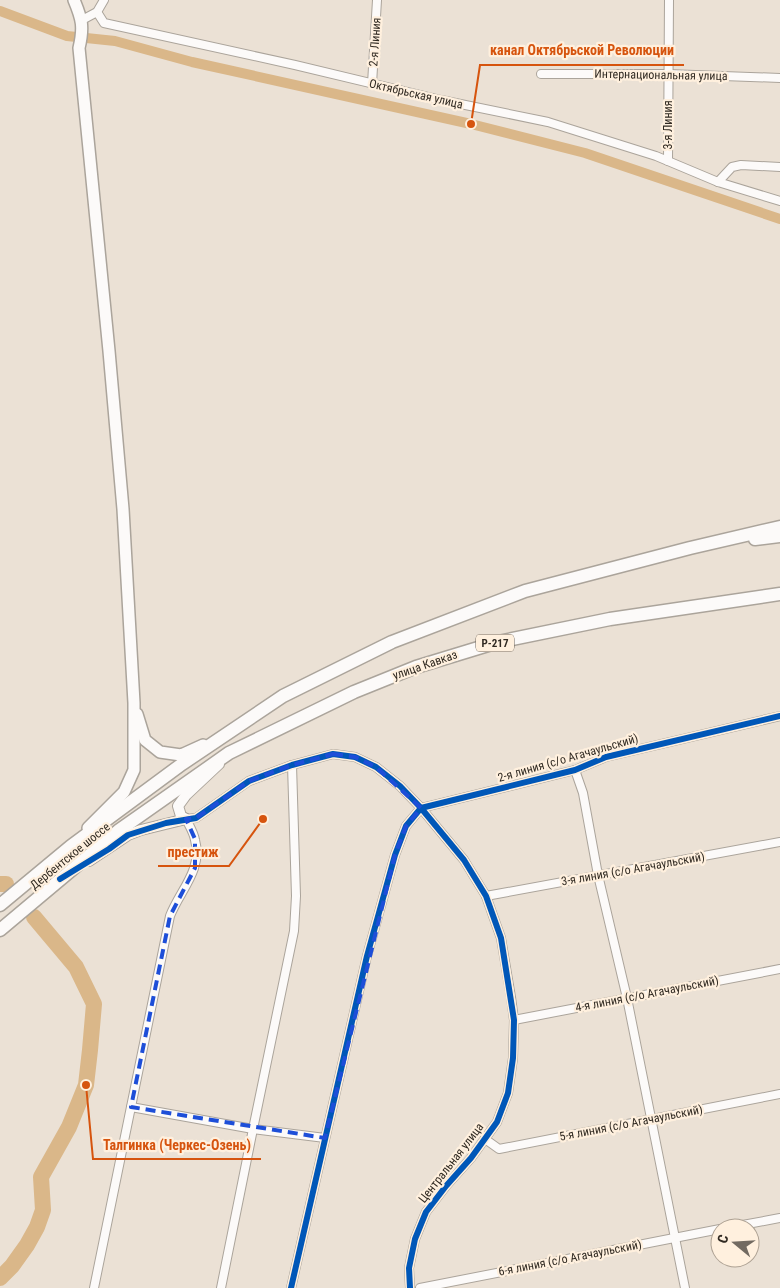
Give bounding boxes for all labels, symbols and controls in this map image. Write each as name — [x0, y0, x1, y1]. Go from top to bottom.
street label: 2-я Линия — [366, 17, 384, 67]
callout: канал Октябрьской Революции — [480, 36, 684, 65]
text: канал Октябрьской Революции — [490, 42, 674, 58]
street label: Интернациональная улица — [594, 67, 728, 83]
street label: Октябрьская улица — [368, 76, 465, 112]
street label: 3-я Линия — [661, 101, 675, 149]
road number: Р-217 — [476, 634, 514, 651]
street label: улица Кавказ — [391, 647, 459, 683]
street label: 2-я линия (с/о Агачаульский) — [496, 731, 640, 785]
street label: Дербентское шоссе — [27, 819, 113, 892]
callout: престиж — [158, 837, 229, 866]
text: престиж — [168, 844, 219, 860]
street label: 3-я линия (с/о Агачаульский) — [560, 849, 706, 889]
street label: 4-я линия (с/о Агачаульский) — [574, 973, 720, 1015]
street label: 5-я линия (с/о Агачаульский) — [558, 1102, 704, 1144]
street label: Центральная улица — [415, 1120, 487, 1206]
callout: Талгинка (Черкес-Озень) — [93, 1130, 261, 1159]
text: Талгинка (Черкес-Озень) — [103, 1137, 251, 1154]
north arrow — [710, 1218, 760, 1268]
text: С — [714, 1233, 731, 1245]
street label: 6-я линия (с/о Агачаульский) — [497, 1237, 643, 1279]

